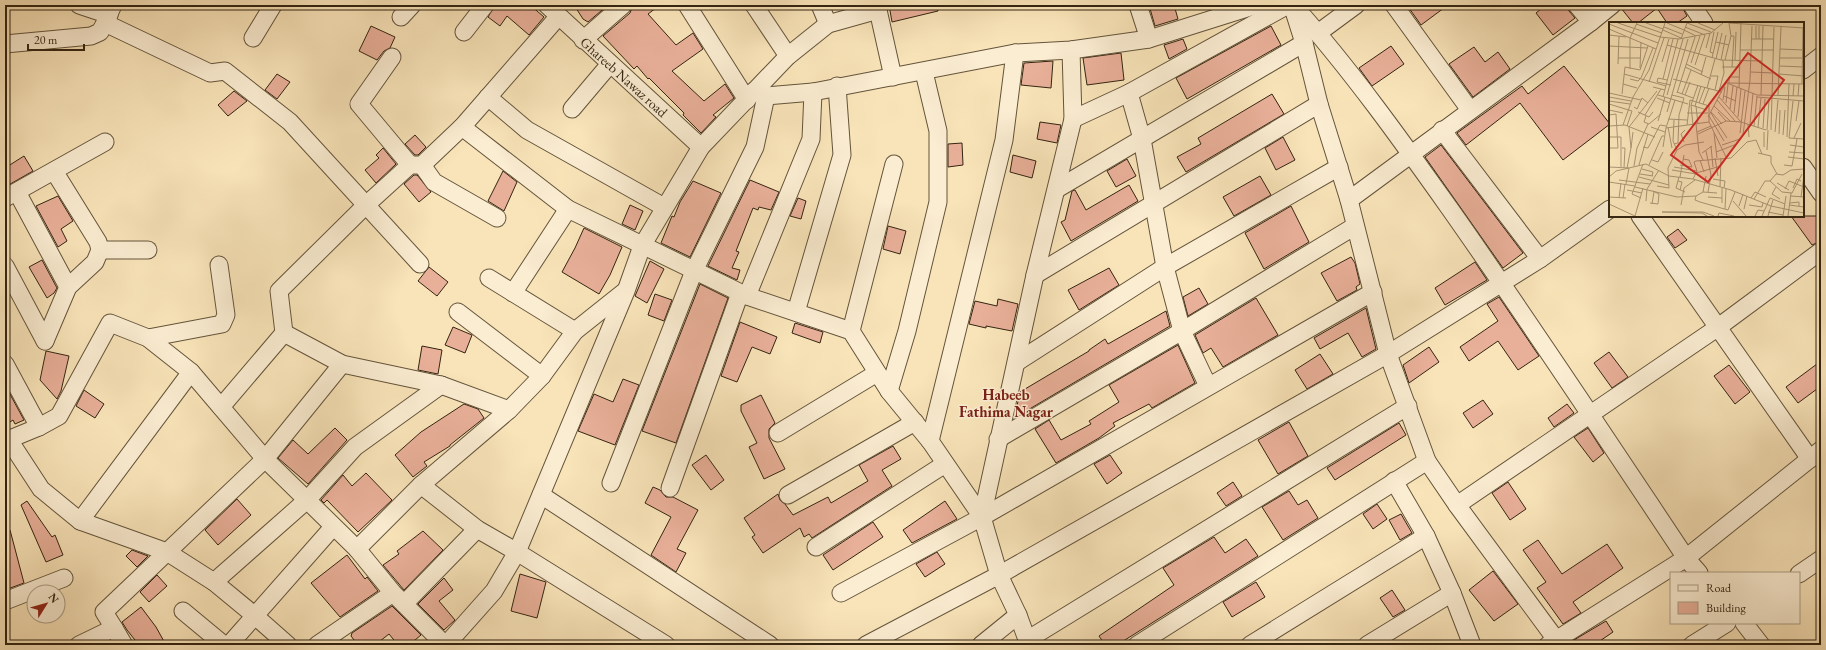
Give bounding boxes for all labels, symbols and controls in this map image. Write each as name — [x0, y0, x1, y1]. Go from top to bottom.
inset map — [1609, 22, 1804, 217]
scale bar — [28, 26, 84, 52]
text: 20 m — [34, 32, 58, 48]
street label: Ghareeb Nawaz road — [577, 33, 672, 122]
district label: Habeeb Fathima Nagar — [959, 385, 1054, 421]
legend — [1670, 572, 1800, 624]
text: Road — [1706, 580, 1732, 596]
north arrow — [26, 584, 66, 624]
text: N — [46, 590, 62, 606]
text: Building — [1706, 600, 1747, 616]

